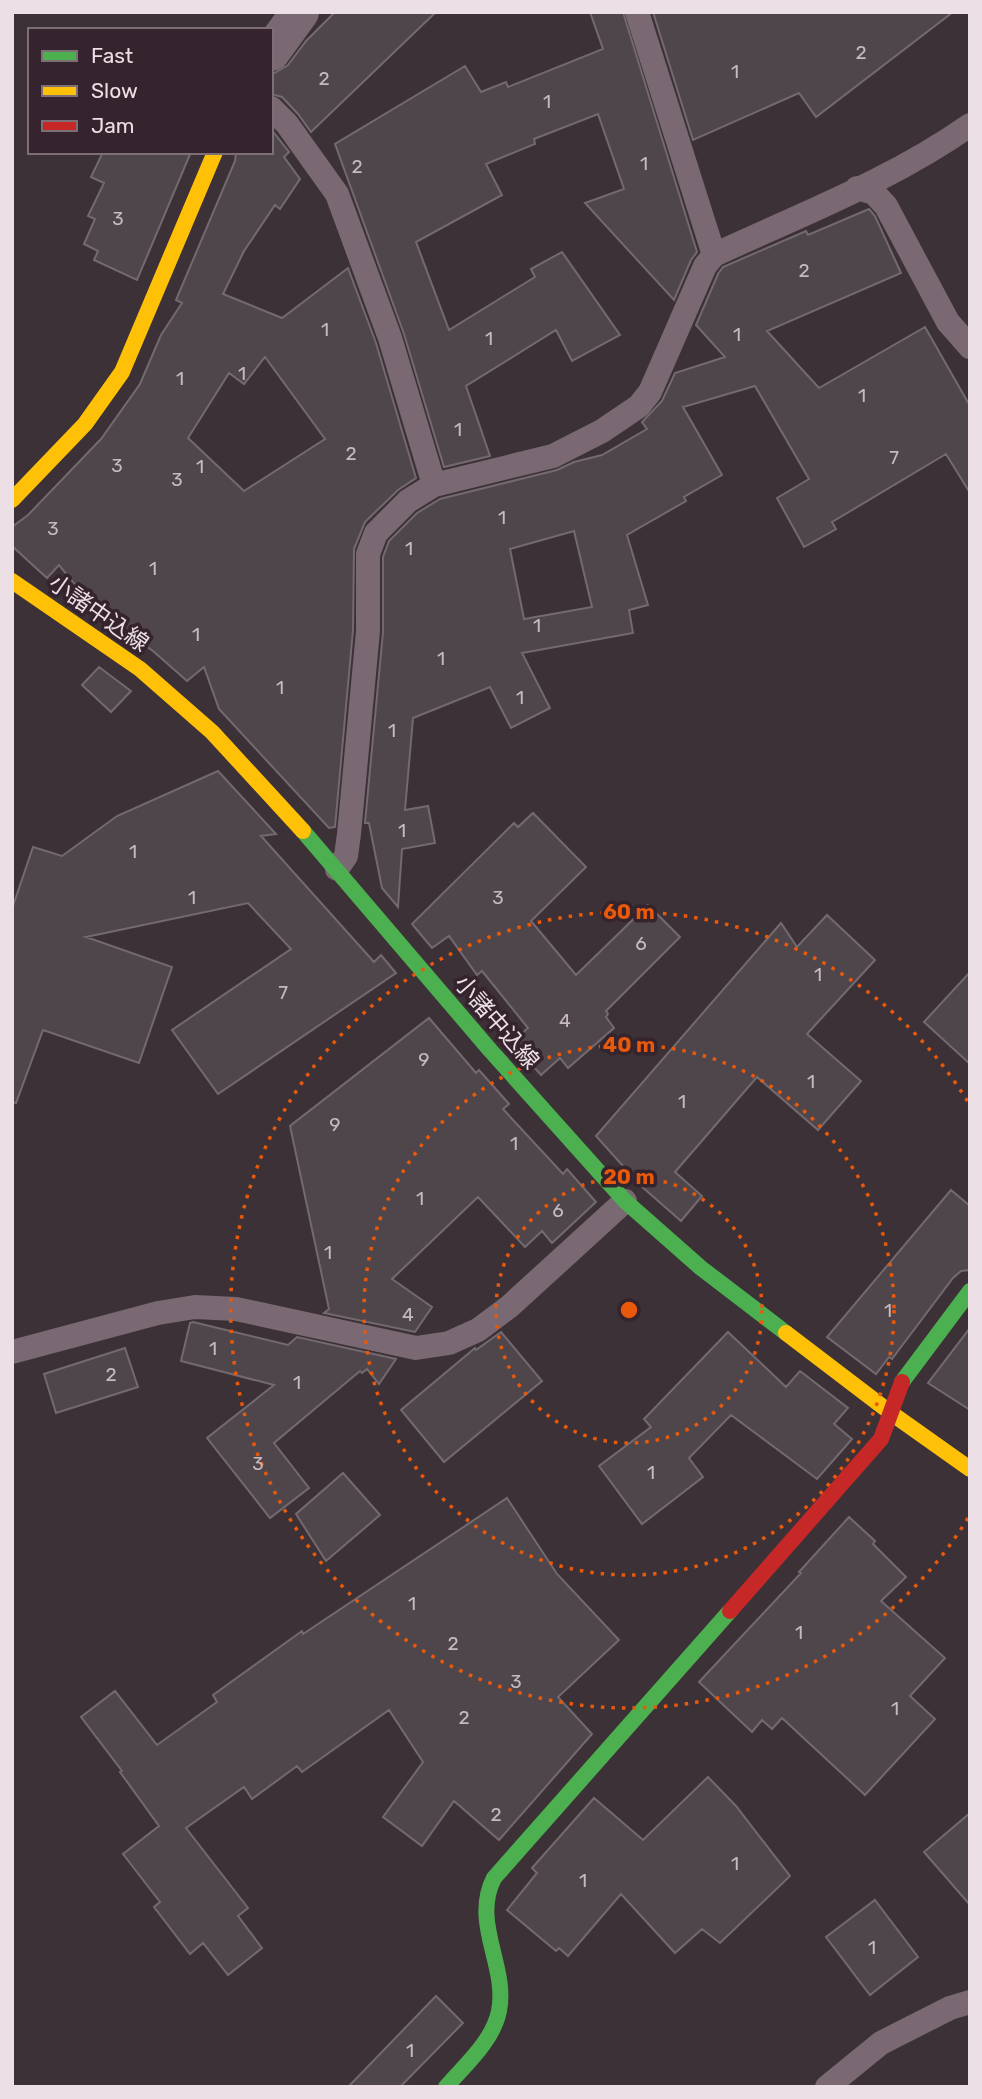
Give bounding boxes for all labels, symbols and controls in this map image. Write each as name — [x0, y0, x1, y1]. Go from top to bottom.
legend — [28, 28, 273, 154]
house number: 2 — [855, 41, 867, 64]
text: Fast — [91, 43, 133, 68]
house number: 1 — [731, 60, 739, 83]
house number: 2 — [318, 67, 330, 90]
text: Slow — [91, 78, 138, 103]
house number: 1 — [543, 90, 551, 113]
text: Jam — [91, 113, 135, 138]
house number: 1 — [640, 152, 648, 175]
house number: 2 — [351, 155, 363, 178]
house number: 3 — [112, 207, 124, 230]
house number: 2 — [798, 259, 810, 282]
house number: 1 — [321, 318, 329, 341]
house number: 1 — [733, 323, 741, 346]
house number: 1 — [485, 327, 493, 350]
house number: 1 — [238, 362, 246, 385]
house number: 1 — [176, 367, 184, 390]
house number: 1 — [858, 384, 866, 407]
house number: 1 — [454, 418, 462, 441]
house number: 2 — [345, 442, 357, 465]
house number: 7 — [889, 446, 899, 469]
house number: 3 — [111, 454, 123, 477]
house number: 1 — [196, 455, 204, 478]
house number: 3 — [171, 468, 183, 491]
house number: 1 — [498, 506, 506, 529]
house number: 3 — [47, 517, 59, 540]
house number: 1 — [405, 537, 413, 560]
house number: 1 — [149, 557, 157, 580]
street label: 小諸中込線 — [44, 569, 154, 657]
house number: 1 — [533, 614, 541, 637]
house number: 1 — [192, 623, 200, 646]
house number: 1 — [437, 647, 445, 670]
house number: 1 — [276, 676, 284, 699]
house number: 1 — [516, 686, 524, 709]
house number: 1 — [388, 719, 396, 742]
house number: 1 — [398, 819, 406, 842]
house number: 1 — [129, 840, 137, 863]
house number: 1 — [188, 886, 196, 909]
house number: 3 — [492, 886, 504, 909]
text: 60 m — [603, 899, 655, 924]
house number: 6 — [635, 932, 647, 955]
house number: 1 — [814, 963, 822, 986]
street label: 小諸中込線 — [449, 969, 545, 1075]
house number: 7 — [278, 981, 288, 1004]
house number: 4 — [559, 1009, 571, 1032]
text: 40 m — [603, 1032, 655, 1057]
house number: 9 — [418, 1048, 430, 1071]
house number: 1 — [807, 1070, 815, 1093]
house number: 1 — [678, 1090, 686, 1113]
house number: 9 — [329, 1113, 341, 1136]
house number: 1 — [510, 1132, 518, 1155]
text: 20 m — [603, 1164, 655, 1189]
house number: 1 — [416, 1187, 424, 1210]
house number: 6 — [552, 1199, 564, 1222]
house number: 1 — [324, 1241, 332, 1264]
centre of rings — [617, 1298, 641, 1322]
house number: 1 — [884, 1299, 892, 1322]
house number: 4 — [402, 1303, 414, 1326]
house number: 1 — [209, 1337, 217, 1360]
house number: 2 — [105, 1363, 117, 1386]
house number: 1 — [293, 1371, 301, 1394]
house number: 3 — [252, 1452, 264, 1475]
house number: 1 — [647, 1461, 655, 1484]
house number: 1 — [408, 1592, 416, 1615]
house number: 1 — [795, 1621, 803, 1644]
house number: 2 — [447, 1632, 459, 1655]
house number: 3 — [510, 1670, 522, 1693]
house number: 1 — [891, 1697, 899, 1720]
house number: 2 — [458, 1706, 470, 1729]
house number: 2 — [490, 1803, 502, 1826]
house number: 1 — [731, 1852, 739, 1875]
house number: 1 — [579, 1869, 587, 1892]
house number: 1 — [868, 1936, 876, 1959]
house number: 1 — [406, 2039, 414, 2062]

